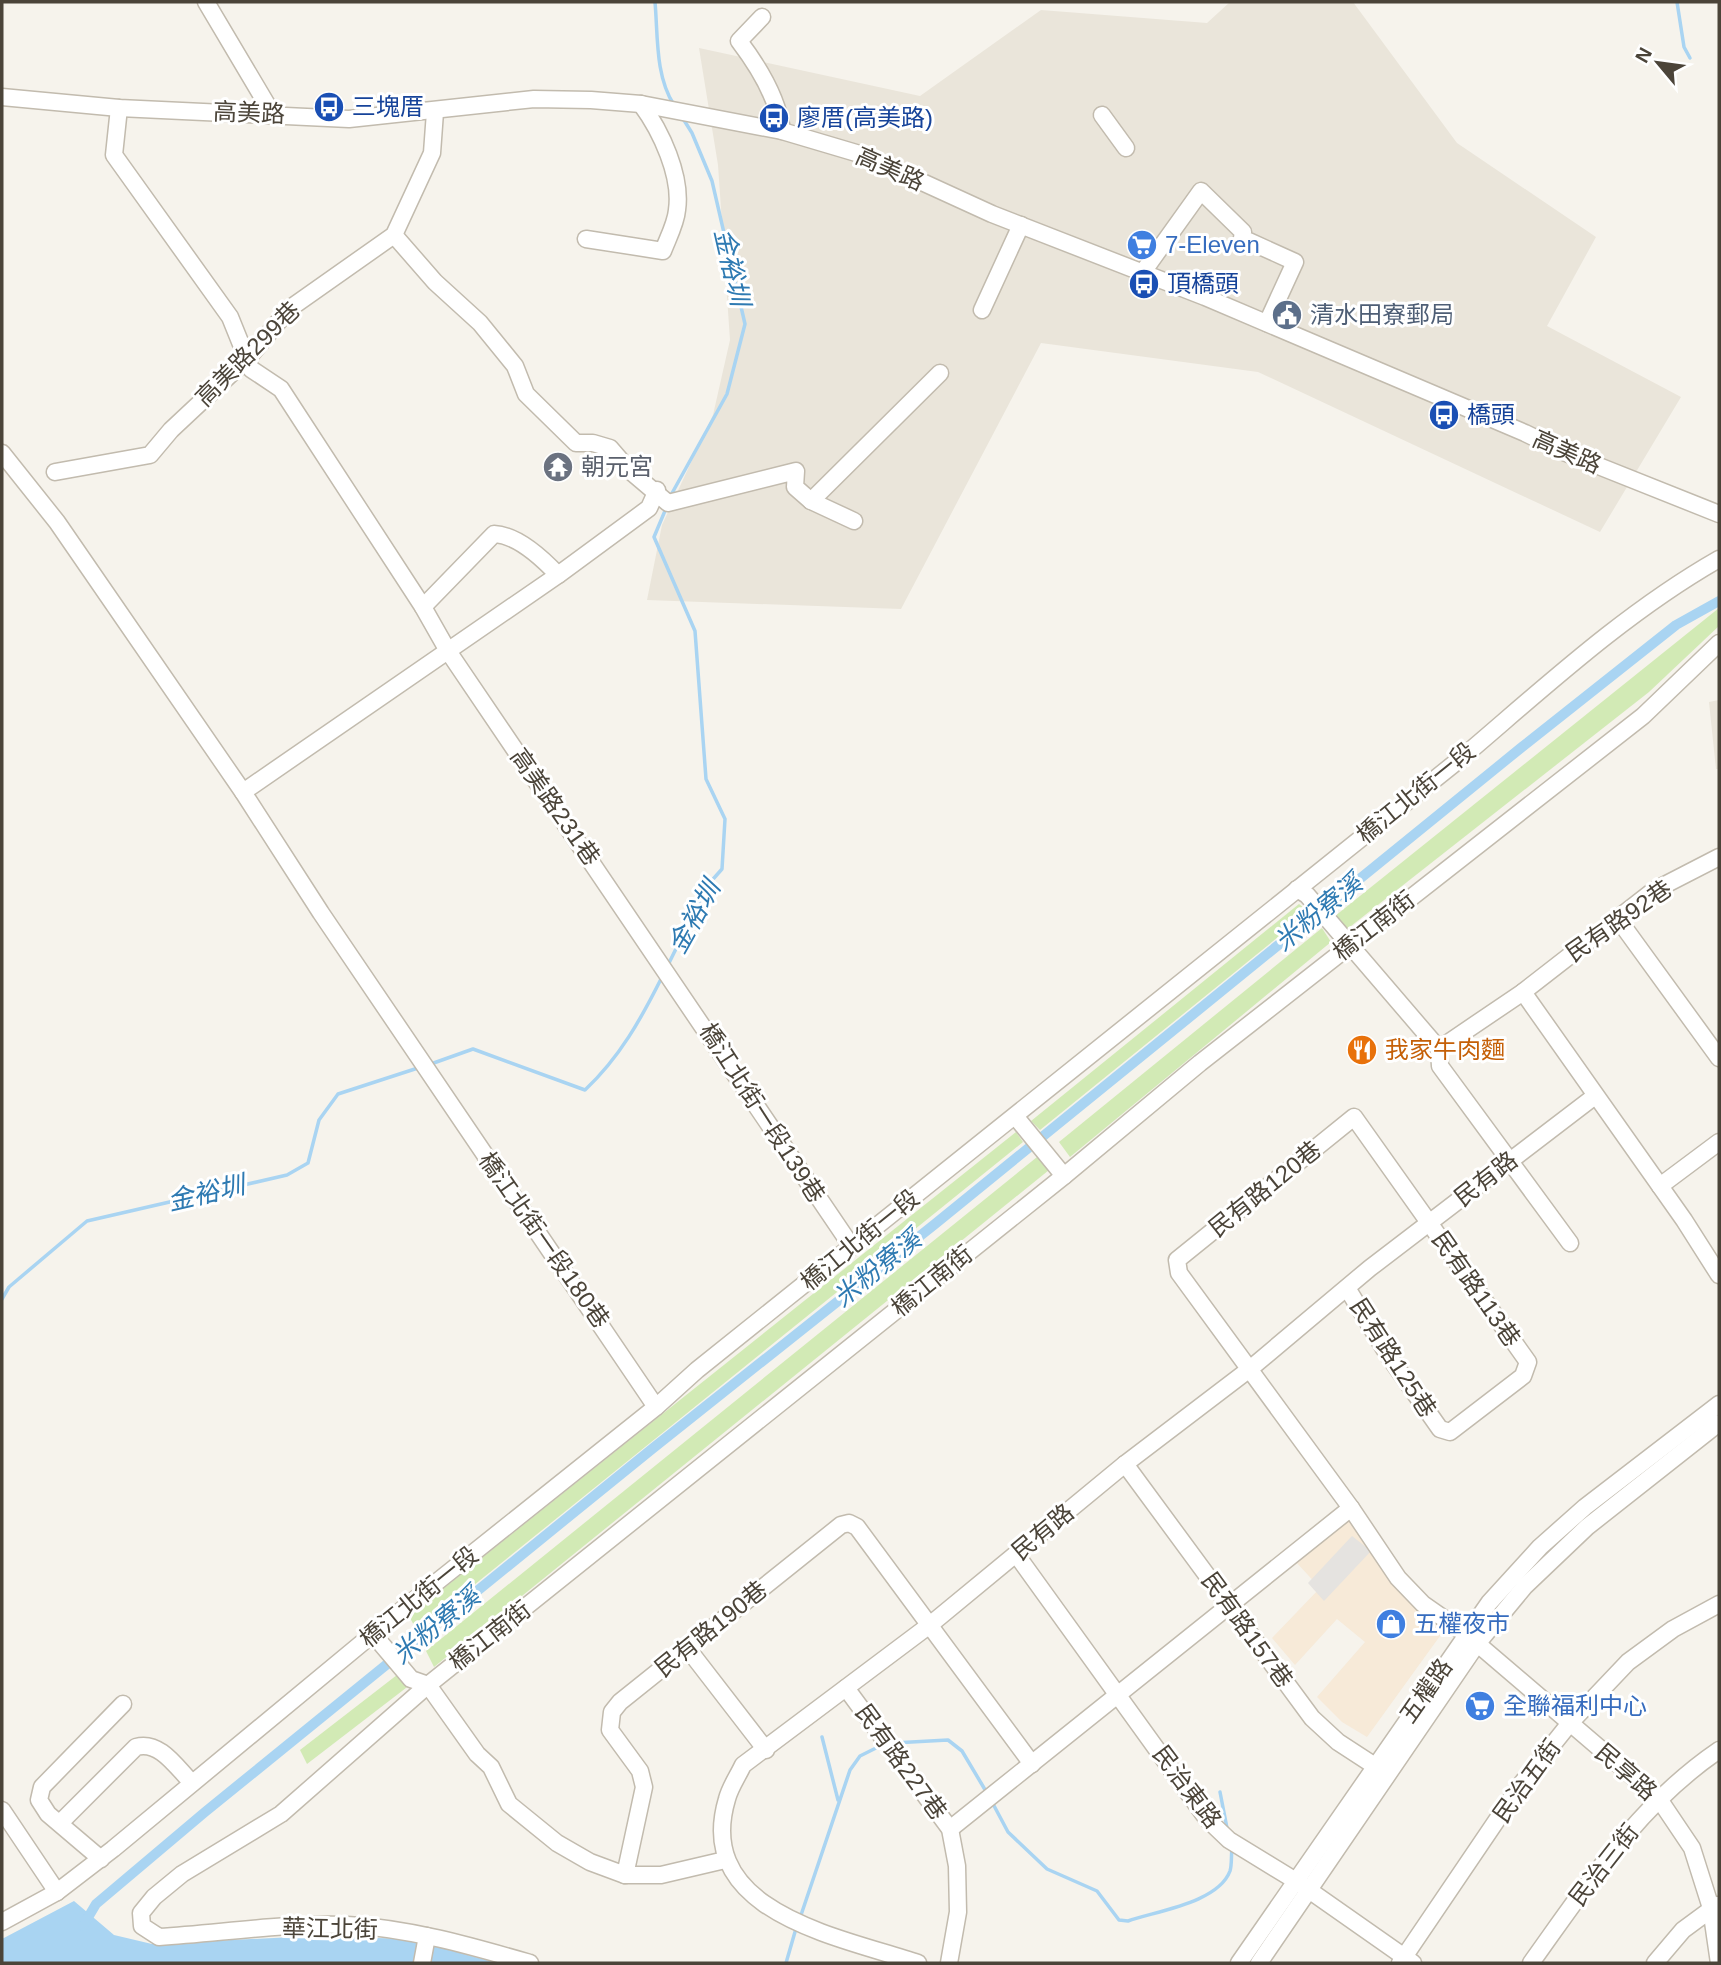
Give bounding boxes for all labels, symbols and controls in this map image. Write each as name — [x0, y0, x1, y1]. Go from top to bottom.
north arrow — [1623, 28, 1693, 98]
text: N — [1631, 44, 1656, 66]
bus stop icon: 三塊厝 — [312, 90, 346, 124]
place label: 三塊厝 — [352, 93, 424, 120]
street label: 高美路 — [213, 98, 285, 127]
bus stop icon: 廖厝(高美路) — [757, 101, 791, 135]
place label: 廖厝(高美路) — [797, 104, 933, 131]
street label: 高美路 — [852, 142, 929, 196]
water label: 金裕圳 — [709, 226, 756, 312]
supermarket icon: 7-Eleven — [1125, 228, 1159, 262]
place label: 7-Eleven — [1165, 231, 1260, 258]
bus stop icon: 頂橋頭 — [1127, 267, 1161, 301]
place label: 頂橋頭 — [1167, 270, 1239, 297]
street label: 高美路299巷 — [190, 296, 305, 411]
public building icon: 清水田寮郵局 — [1270, 298, 1304, 332]
place label: 清水田寮郵局 — [1310, 301, 1454, 328]
bus stop icon: 橋頭 — [1427, 398, 1461, 432]
place label: 橋頭 — [1467, 401, 1515, 428]
street label: 高美路 — [1529, 425, 1606, 479]
temple icon: 朝元宮 — [541, 450, 575, 484]
place label: 朝元宮 — [581, 453, 653, 480]
street label: 橋江北街一段 — [1351, 737, 1480, 848]
street label: 高美路231巷 — [505, 743, 605, 870]
water label: 米粉寮溪 — [1268, 865, 1371, 956]
water label: 金裕圳 — [662, 872, 728, 958]
street label: 民有路92巷 — [1561, 874, 1677, 967]
street label: 橋江南街 — [1328, 885, 1420, 966]
street label: 橋江北街一段139巷 — [694, 1018, 830, 1207]
restaurant icon: 我家牛肉麵 — [1345, 1033, 1379, 1067]
place label: 我家牛肉麵 — [1385, 1036, 1505, 1063]
street label: 民有路120巷 — [1203, 1135, 1326, 1242]
street label: 民有路 — [1449, 1146, 1522, 1211]
street label: 橋江北街一段180巷 — [474, 1147, 615, 1333]
water label: 金裕圳 — [165, 1169, 251, 1216]
street label: 橋江北街一段 — [795, 1184, 924, 1295]
water label: 米粉寮溪 — [827, 1221, 930, 1312]
street label: 民有路113巷 — [1427, 1226, 1526, 1351]
street label: 橋江南街 — [886, 1240, 977, 1321]
street label: 民有路125巷 — [1345, 1293, 1442, 1422]
street label: 民有路 — [1006, 1498, 1079, 1565]
street label: 橋江北街一段 — [354, 1541, 483, 1652]
street label: 民有路157巷 — [1196, 1567, 1298, 1693]
street label: 民有路190巷 — [649, 1575, 772, 1682]
water label: 米粉寮溪 — [386, 1578, 489, 1669]
street label: 橋江南街 — [444, 1595, 536, 1676]
shop icon: 五權夜市 — [1374, 1607, 1408, 1641]
place label: 五權夜市 — [1414, 1610, 1510, 1637]
street label: 五權路 — [1394, 1653, 1457, 1728]
supermarket icon: 全聯福利中心 — [1463, 1689, 1497, 1723]
place label: 全聯福利中心 — [1503, 1692, 1647, 1719]
street label: 民有路227巷 — [850, 1699, 952, 1825]
street label: 民治五街 — [1487, 1734, 1566, 1827]
street label: 民享路 — [1590, 1738, 1662, 1805]
street label: 民治東路 — [1148, 1740, 1227, 1833]
street label: 民治三街 — [1563, 1819, 1644, 1911]
street label: 華江北街 — [282, 1914, 378, 1943]

